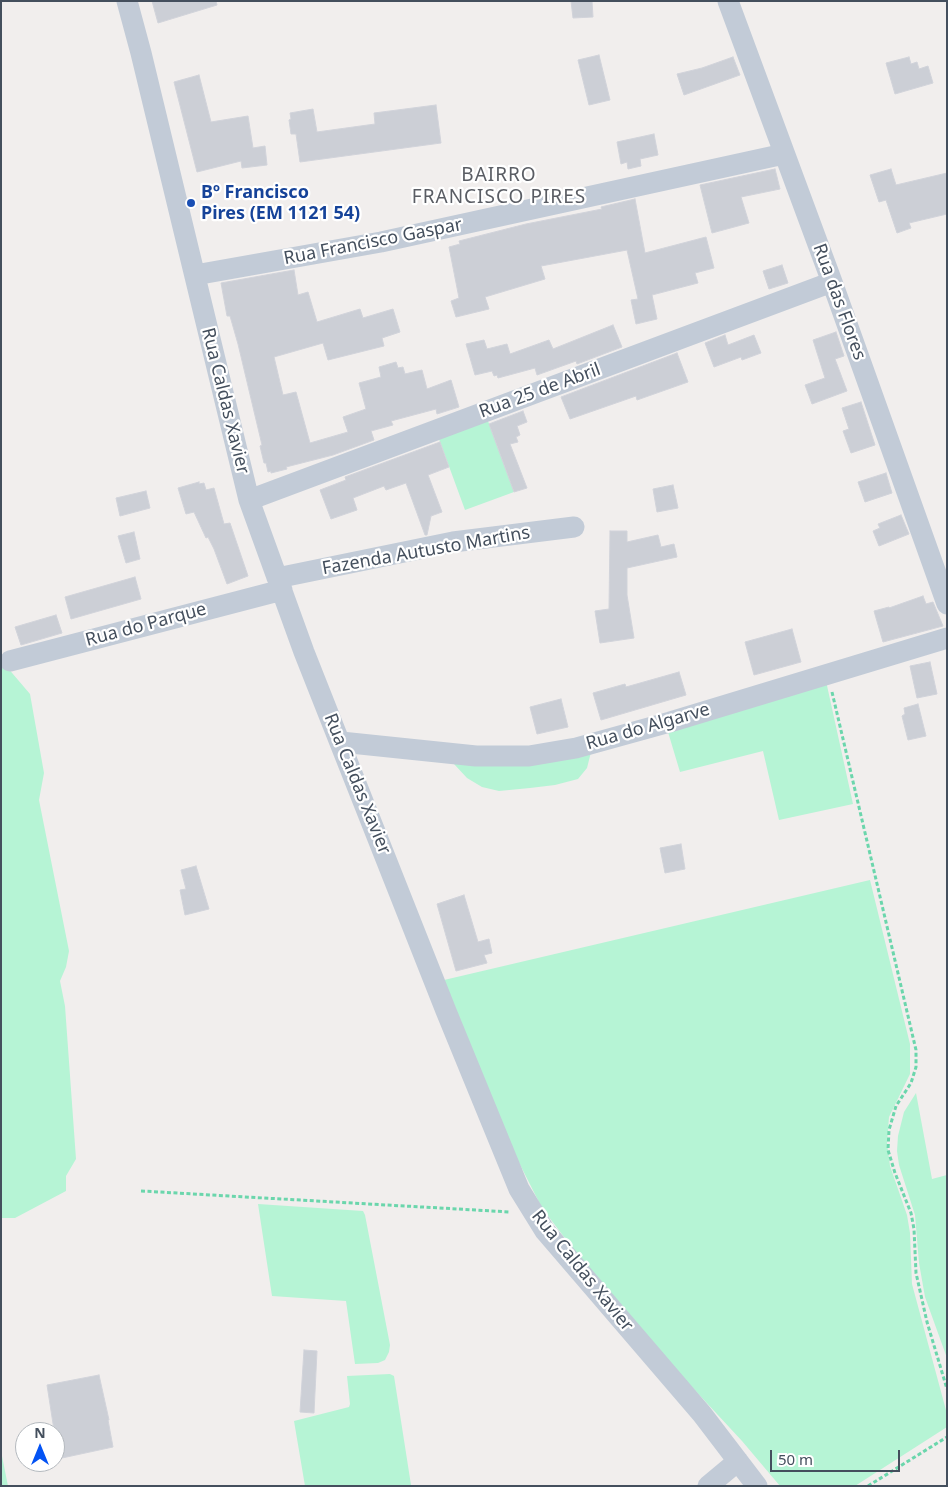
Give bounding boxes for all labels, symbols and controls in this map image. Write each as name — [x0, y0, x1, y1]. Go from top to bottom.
district label: BAIRRO FRANCISCO PIRES — [410, 165, 588, 209]
place label: Bº Francisco Pires (EM 1121 54) — [201, 182, 360, 224]
marker: Bº Francisco Pires (EM 1121 54) — [185, 197, 197, 209]
street label: Rua Francisco Gaspar — [282, 214, 464, 270]
street label: Rua das Flores — [808, 241, 870, 363]
street label: Rua Caldas Xavier — [196, 326, 254, 476]
street label: Rua 25 de Abril — [476, 359, 604, 423]
street label: Fazenda Autusto Martins — [320, 522, 532, 580]
street label: Rua do Parque — [83, 599, 209, 651]
street label: Rua do Algarve — [584, 699, 712, 755]
street label: Rua Caldas Xavier — [319, 711, 395, 857]
street label: Rua Caldas Xavier — [527, 1206, 637, 1336]
north arrow — [15, 1422, 65, 1472]
text: N — [34, 1423, 46, 1442]
scale bar — [773, 1440, 903, 1472]
text: 50 m — [778, 1449, 813, 1469]

